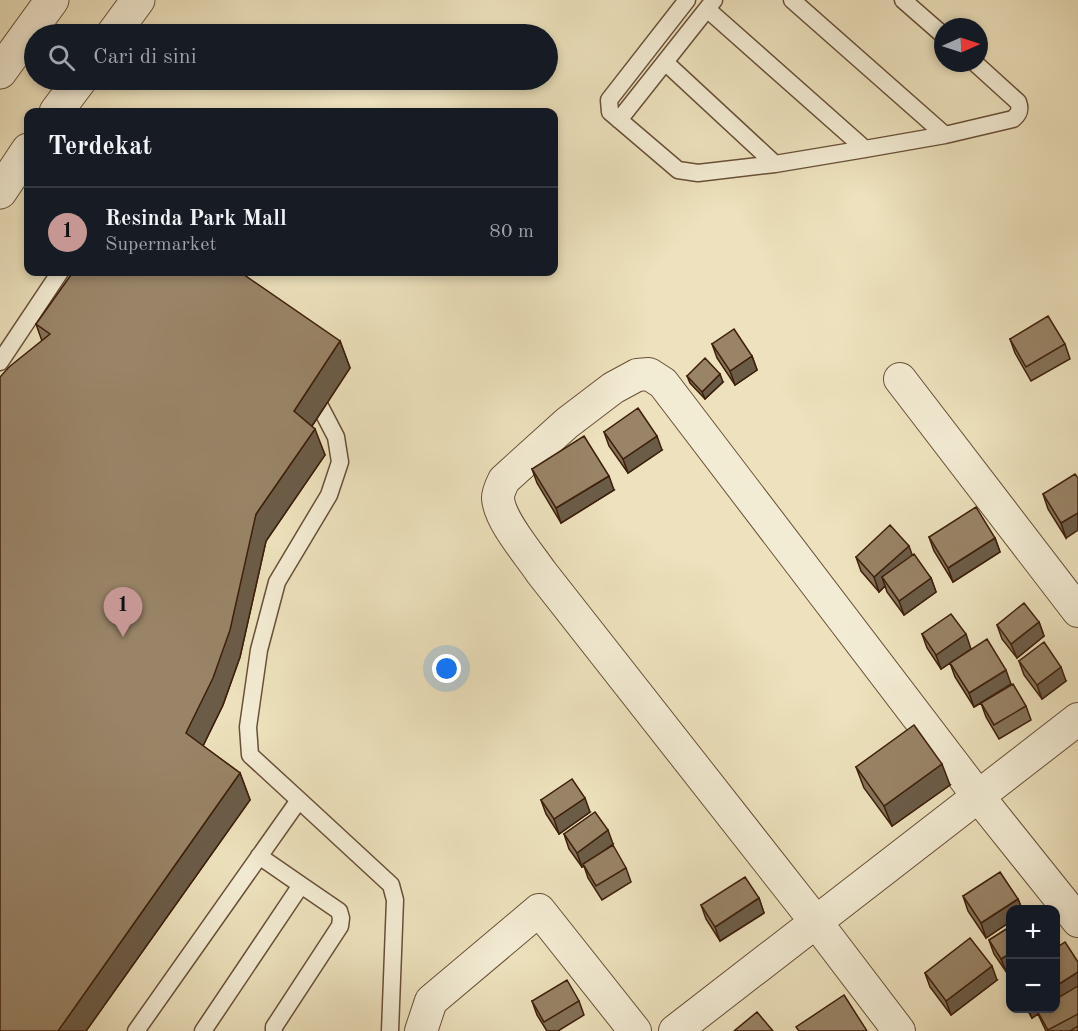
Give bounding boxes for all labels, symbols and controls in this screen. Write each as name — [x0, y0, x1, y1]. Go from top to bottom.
north arrow — [934, 18, 988, 72]
search box — [24, 24, 558, 90]
icon: search — [45, 41, 78, 74]
text: Cari di sini — [93, 46, 197, 68]
text: Terdekat — [48, 134, 152, 160]
text: Resinda Park Mall — [105, 208, 287, 230]
text: 1 — [62, 222, 73, 242]
text: 80 m — [489, 222, 534, 242]
text: Supermarket — [105, 235, 216, 255]
pin: 1 — [104, 588, 142, 637]
your location — [432, 654, 461, 683]
map controls — [1006, 905, 1060, 1013]
button: + — [1006, 905, 1060, 959]
button: − — [1006, 959, 1060, 1013]

